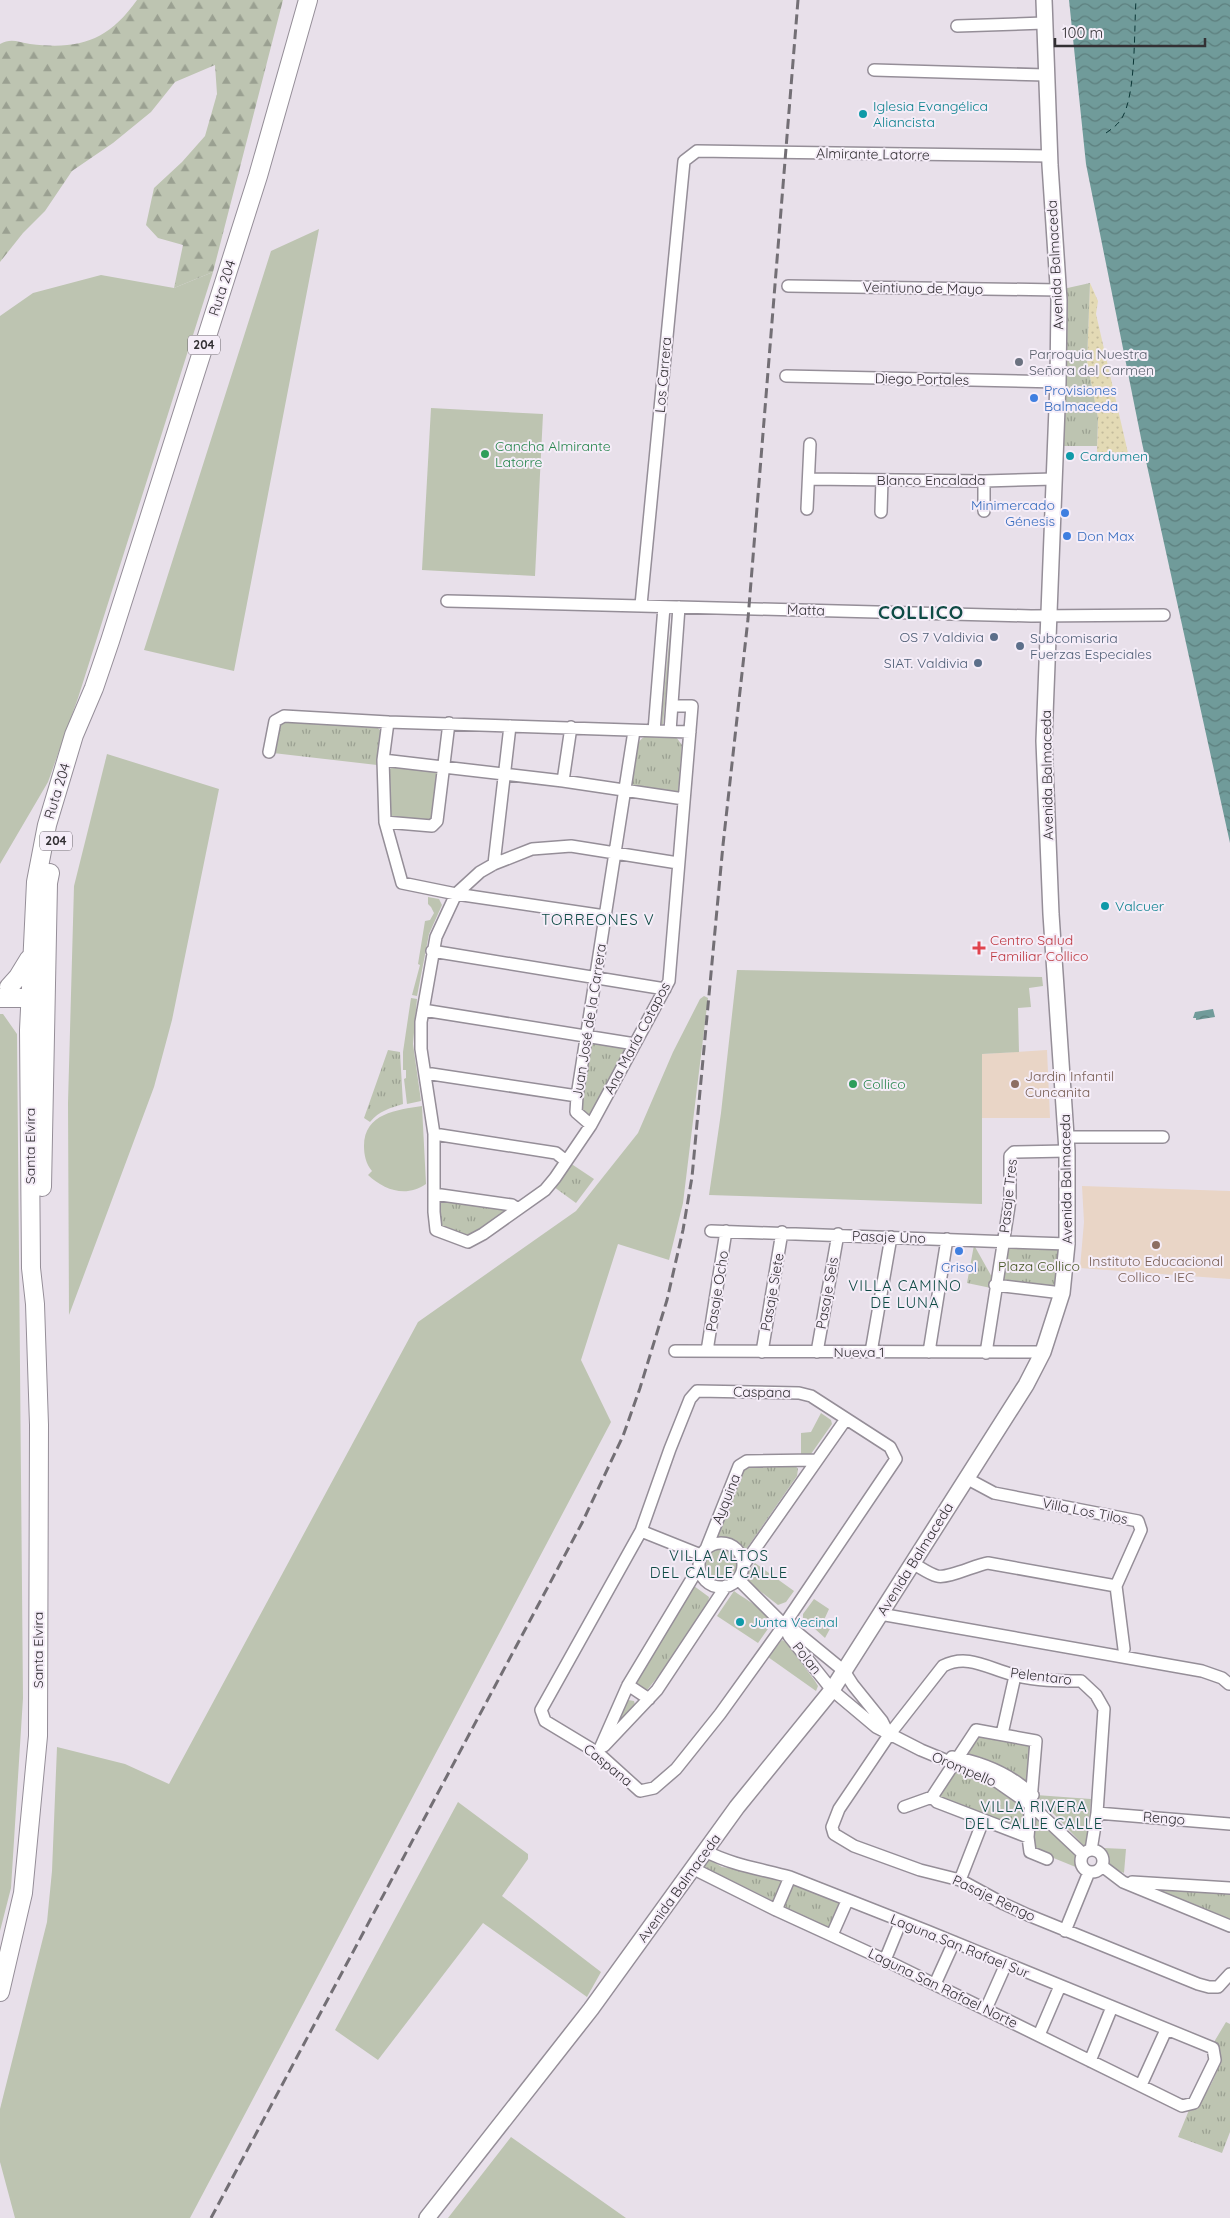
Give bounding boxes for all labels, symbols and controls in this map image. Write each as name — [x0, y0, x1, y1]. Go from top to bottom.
scale bar — [1055, 15, 1205, 47]
text: 100 m — [1062, 23, 1103, 42]
place label: Iglesia Evangélica Aliancista — [873, 97, 988, 131]
marker: Iglesia Evangélica Aliancista — [857, 108, 869, 120]
street label: Almirante Latorre — [816, 144, 930, 164]
street label: Avenida Balmaceda — [1043, 200, 1067, 330]
street label: Ruta 204 — [205, 258, 239, 318]
street label: Veintiuno de Mayo — [863, 278, 983, 298]
road number: 204 — [188, 336, 220, 354]
street label: Los Carrera — [651, 336, 675, 414]
place label: Parroquia Nuestra Señora del Carmen — [1029, 345, 1154, 379]
marker: Parroquia Nuestra Señora del Carmen — [1013, 356, 1025, 368]
street label: Diego Portales — [875, 369, 969, 389]
place label: Provisiones Balmaceda — [1044, 381, 1118, 415]
marker: Provisiones Balmaceda — [1028, 392, 1040, 404]
place label: Cancha Almirante Latorre — [495, 437, 611, 471]
place label: Cardumen — [1080, 447, 1148, 465]
marker: Cancha Almirante Latorre — [479, 448, 491, 460]
marker: Cardumen — [1064, 450, 1076, 462]
street label: Blanco Encalada — [877, 471, 985, 489]
place label: Minimercado Génesis — [971, 496, 1055, 530]
marker: Minimercado Génesis — [1059, 507, 1071, 519]
place label: Don Max — [1077, 527, 1135, 545]
marker: Don Max — [1061, 530, 1073, 542]
street label: Matta — [787, 600, 825, 620]
district label: COLLICO — [878, 600, 964, 624]
place label: OS 7 Valdivia — [900, 628, 984, 646]
place label: Subcomisaria Fuerzas Especiales — [1030, 629, 1152, 663]
marker: OS 7 Valdivia — [988, 631, 1000, 643]
marker: Subcomisaria Fuerzas Especiales — [1014, 640, 1026, 652]
place label: SIAT. Valdivia — [884, 654, 968, 672]
marker: SIAT. Valdivia — [972, 657, 984, 669]
street label: Avenida Balmaceda — [1037, 710, 1057, 840]
street label: Ruta 204 — [40, 761, 74, 821]
road number: 204 — [40, 831, 72, 850]
place label: Valcuer — [1115, 897, 1165, 915]
marker: Valcuer — [1099, 900, 1111, 912]
district label: TORREONES V — [541, 910, 655, 929]
place label: Centro Salud Familiar Collico — [990, 931, 1089, 965]
marker: Centro Salud Familiar Collico — [972, 941, 986, 955]
street label: Juan José de la Carrera — [568, 942, 610, 1100]
street label: Ana María Cotapos — [600, 979, 674, 1097]
place label: Jardin Infantil Cuncanita — [1025, 1067, 1114, 1101]
place label: Collico — [863, 1075, 906, 1093]
marker: Collico — [847, 1078, 859, 1090]
marker: Jardin Infantil Cuncanita — [1009, 1078, 1021, 1090]
street label: Santa Elvira — [21, 1108, 39, 1184]
street label: Avenida Balmaceda — [1056, 1114, 1076, 1244]
street label: Pasaje Tres — [995, 1158, 1021, 1234]
street label: Pasaje Uno — [852, 1227, 926, 1247]
marker: Instituto Educacional Collico - IEC — [1150, 1239, 1162, 1251]
marker: Crisol — [953, 1245, 965, 1257]
street label: Pasaje Ocho — [702, 1249, 732, 1333]
street label: Pasaje Siete — [756, 1252, 788, 1332]
place label: Instituto Educacional Collico - IEC — [1089, 1252, 1223, 1286]
street label: Pasaje Seis — [812, 1256, 842, 1330]
park label: Plaza Collico — [998, 1257, 1080, 1275]
place label: Crisol — [941, 1258, 977, 1276]
district label: VILLA CAMINO DE LUNA — [848, 1276, 962, 1312]
street label: Nueva 1 — [834, 1343, 884, 1361]
street label: Caspana — [733, 1382, 791, 1402]
street label: Ayquina — [708, 1471, 744, 1527]
street label: Villa Los Tilos — [1041, 1494, 1129, 1528]
street label: Avenida Balmaceda — [873, 1499, 957, 1619]
district label: VILLA ALTOS DEL CALLE CALLE — [650, 1546, 788, 1582]
street label: Santa Elvira — [29, 1612, 47, 1688]
place label: Junta Vecinal — [750, 1613, 838, 1631]
marker: Junta Vecinal — [734, 1616, 746, 1628]
street label: Polan — [789, 1638, 825, 1678]
street label: Pelentaro — [1009, 1663, 1073, 1689]
street label: Caspana — [580, 1740, 636, 1790]
street label: Orompello — [929, 1747, 999, 1791]
district label: VILLA RIVERA DEL CALLE CALLE — [965, 1797, 1103, 1833]
street label: Rengo — [1142, 1807, 1186, 1829]
street label: Avenida Balmaceda — [634, 1830, 724, 1946]
street label: Pasaje Rengo — [950, 1871, 1038, 1925]
street label: Laguna San Rafael Sur — [888, 1910, 1033, 1982]
street label: Laguna San Rafael Norte — [865, 1944, 1021, 2032]

